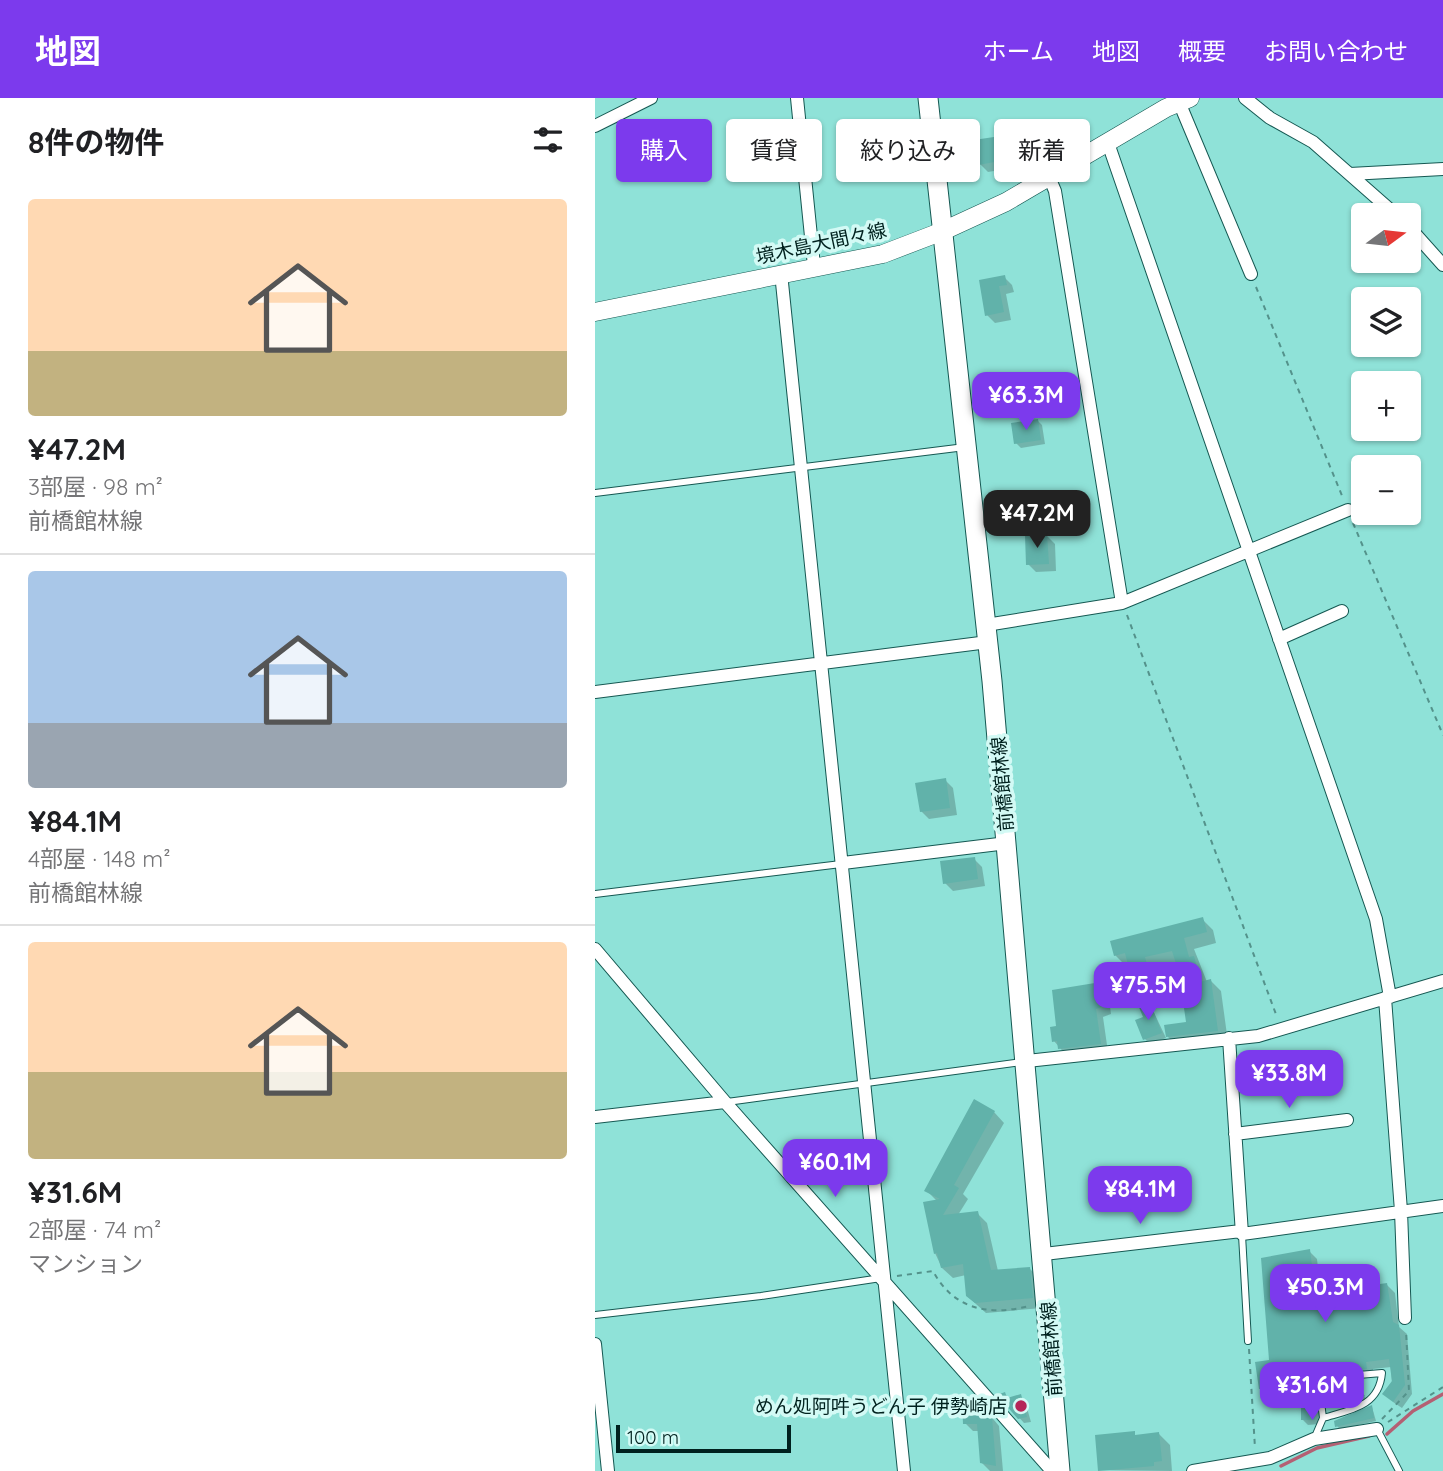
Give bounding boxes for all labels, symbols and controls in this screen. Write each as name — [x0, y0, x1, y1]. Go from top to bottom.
text: 地図 — [35, 30, 101, 71]
text: ホーム — [983, 36, 1054, 66]
text: 地図 — [1092, 36, 1140, 66]
text: 概要 — [1178, 36, 1226, 66]
text: お問い合わせ — [1264, 36, 1408, 66]
chip: 購入 — [616, 119, 712, 182]
chip: 賃貸 — [726, 119, 822, 182]
chip: 絞り込み — [836, 119, 980, 182]
chip: 新着 — [994, 119, 1090, 182]
icon: filters — [529, 121, 567, 159]
text: 8件の物件 — [28, 123, 164, 161]
north arrow — [1351, 203, 1421, 273]
map controls — [1351, 203, 1421, 525]
street label: 境木島大間々線 — [753, 217, 889, 269]
icon: home — [235, 245, 361, 371]
button: layers — [1351, 287, 1421, 357]
button: + — [1351, 371, 1421, 441]
pin: ¥63.3M — [969, 372, 1083, 432]
text: ¥63.3M — [988, 380, 1064, 409]
text: ¥47.2M — [28, 430, 126, 468]
button: − — [1351, 455, 1421, 525]
text: 3部屋 · 98 m² — [28, 472, 163, 501]
pin: ¥47.2M — [980, 490, 1094, 550]
text: ¥47.2M — [999, 498, 1075, 527]
text: 前橋館林線 — [28, 506, 143, 535]
icon: home — [235, 617, 361, 743]
street label: 前橋館林線 — [986, 736, 1018, 832]
text: ¥84.1M — [28, 802, 122, 840]
text: 4部屋 · 148 m² — [28, 844, 170, 873]
text: 前橋館林線 — [28, 878, 143, 907]
pin: ¥75.5M — [1091, 962, 1205, 1022]
text: ¥75.5M — [1110, 970, 1186, 999]
icon: home — [235, 988, 361, 1114]
pin: ¥33.8M — [1232, 1051, 1346, 1110]
text: ¥33.8M — [1251, 1058, 1327, 1087]
pin: ¥60.1M — [778, 1140, 892, 1199]
text: ¥60.1M — [799, 1147, 871, 1176]
pin: ¥84.1M — [1083, 1166, 1197, 1226]
text: ¥31.6M — [28, 1173, 122, 1211]
text: ¥84.1M — [1104, 1174, 1176, 1203]
text: 2部屋 · 74 m² — [28, 1215, 161, 1244]
text: マンション — [28, 1249, 143, 1278]
pin: ¥50.3M — [1268, 1264, 1382, 1324]
text: ¥50.3M — [1286, 1272, 1364, 1301]
street label: 前橋館林線 — [1036, 1301, 1066, 1397]
pin: ¥31.6M — [1255, 1362, 1369, 1422]
text: ¥31.6M — [1276, 1370, 1348, 1399]
place label: めん処阿吽うどん子 伊勢崎店 — [755, 1394, 1007, 1418]
marker: めん処阿吽うどん子 伊勢崎店 — [1013, 1398, 1029, 1414]
scale bar — [616, 1422, 791, 1454]
text: 100 m — [627, 1425, 679, 1449]

